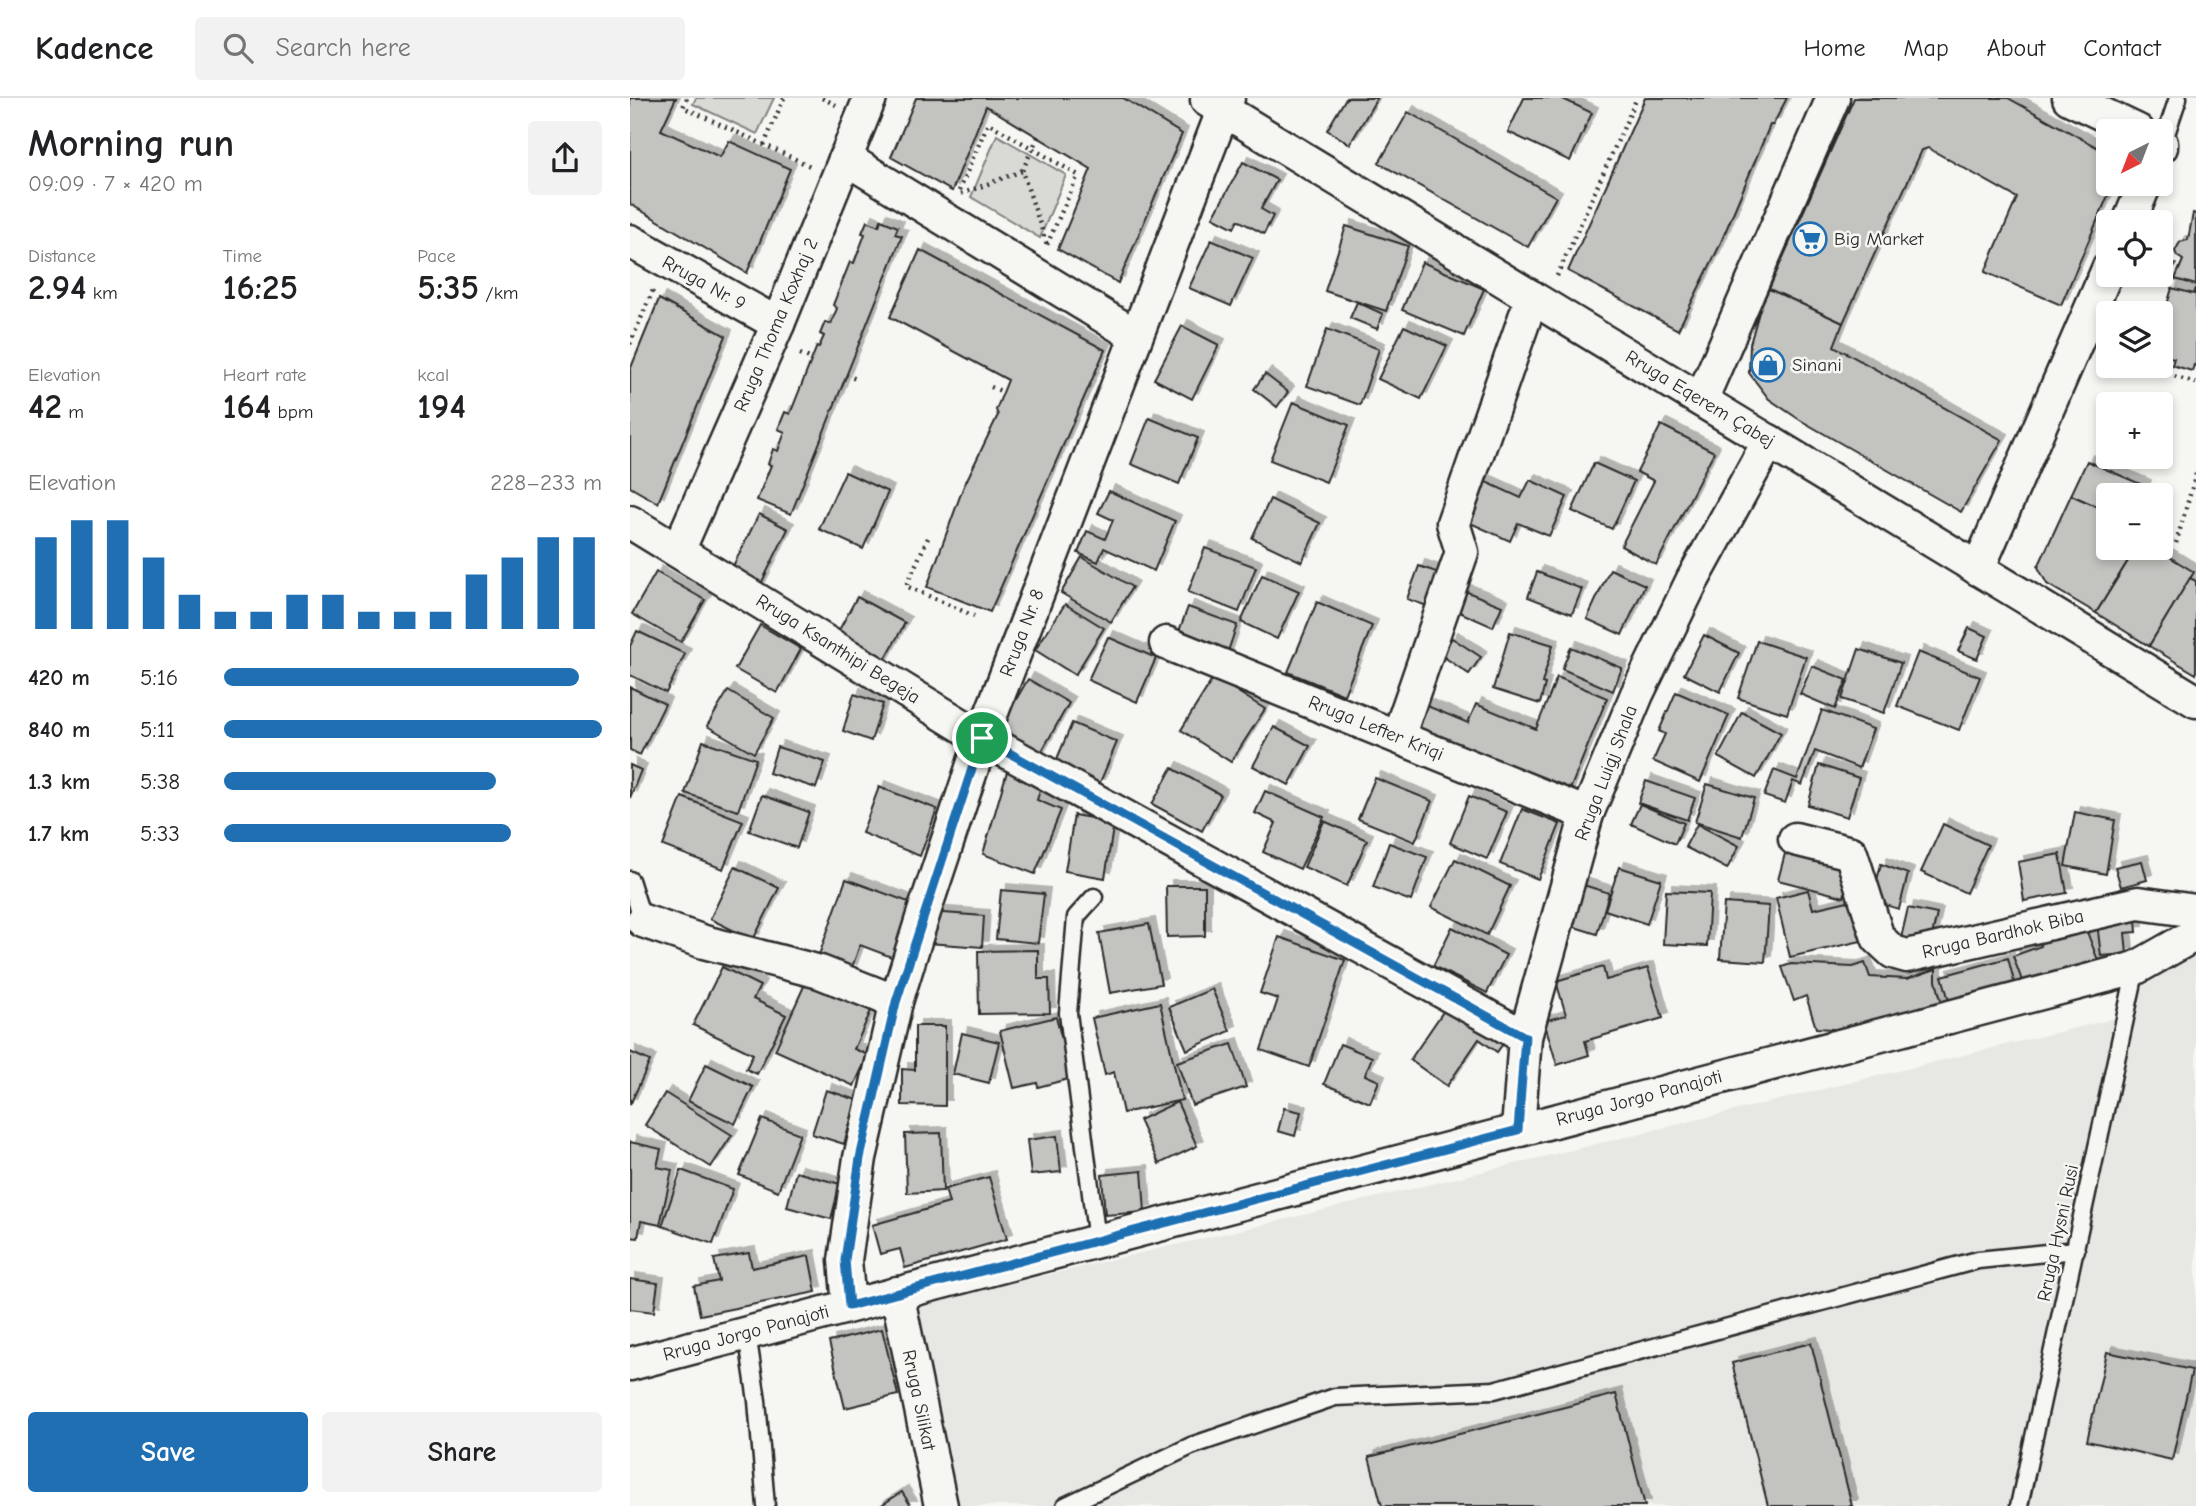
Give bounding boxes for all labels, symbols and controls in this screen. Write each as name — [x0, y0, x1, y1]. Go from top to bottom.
search box — [195, 17, 685, 80]
text: Kadence — [35, 29, 153, 67]
icon: search — [219, 29, 257, 67]
text: Search here — [275, 33, 411, 63]
text: Home — [1804, 34, 1865, 62]
text: Map — [1903, 34, 1949, 62]
text: About — [1987, 34, 2045, 62]
text: Contact — [2083, 34, 2161, 62]
north arrow — [2096, 119, 2174, 196]
map controls — [2096, 119, 2173, 560]
button: share — [528, 121, 602, 195]
text: Morning run — [28, 122, 234, 166]
text: 09:09 · 7 × 420 m — [28, 170, 203, 197]
button: locate — [2096, 210, 2173, 287]
supermarket icon: Big Market — [1791, 220, 1829, 258]
place label: Big Market — [1834, 228, 1924, 250]
street label: Rruga Thoma Koxhaj 2 — [729, 235, 823, 415]
text: Distance — [28, 245, 96, 267]
text: Time — [223, 245, 262, 267]
text: Pace — [417, 245, 456, 267]
street label: Rruga Nr. 9 — [658, 251, 750, 315]
text: 2.94 — [28, 267, 87, 308]
text: 16:25 — [223, 267, 298, 308]
text: 5:35 — [417, 267, 479, 308]
text: km — [87, 282, 118, 304]
text: /km — [479, 282, 519, 304]
button: layers — [2096, 301, 2173, 378]
street label: Rruga Eqerem Çabej — [1621, 346, 1779, 452]
shop icon: Sinani — [1749, 346, 1787, 384]
place label: Sinani — [1792, 354, 1842, 376]
text: Elevation — [28, 364, 101, 386]
text: Heart rate — [223, 364, 306, 386]
text: kcal — [417, 364, 449, 386]
text: 42 — [28, 386, 62, 427]
text: 164 — [223, 386, 271, 427]
text: 194 — [417, 386, 466, 427]
button: + — [2096, 392, 2173, 469]
text: m — [62, 401, 84, 423]
text: bpm — [271, 401, 313, 423]
text: Elevation — [28, 469, 116, 496]
text: 228–233 m — [490, 469, 602, 496]
button: − — [2096, 483, 2173, 560]
street label: Rruga Nr. 8 — [995, 586, 1049, 680]
street label: Rruga Ksanthipi Begeja — [752, 589, 924, 709]
text: 420 m — [28, 664, 90, 691]
text: 5:16 — [140, 664, 178, 691]
street label: Rruga Lefter Kriqi — [1305, 691, 1447, 765]
street label: Rruga Luigj Shala — [1570, 702, 1642, 844]
pin — [952, 708, 1012, 768]
text: 840 m — [28, 716, 90, 743]
text: 5:11 — [140, 716, 175, 743]
icon: arrive — [963, 719, 1001, 757]
text: 1.3 km — [28, 768, 90, 795]
text: 5:38 — [140, 768, 180, 795]
text: 1.7 km — [28, 820, 89, 847]
text: 5:33 — [140, 820, 180, 847]
street label: Rruga Bardhok Biba — [1920, 905, 2086, 963]
street label: Rruga Jorgo Panajoti — [1554, 1065, 1724, 1131]
street label: Rruga Hysni Rusi — [2033, 1163, 2083, 1303]
street label: Rruga Jorgo Panajoti — [661, 1300, 831, 1366]
street label: Rruga Silikat — [898, 1348, 940, 1453]
button: Save — [28, 1412, 308, 1492]
button: Share — [322, 1412, 602, 1492]

